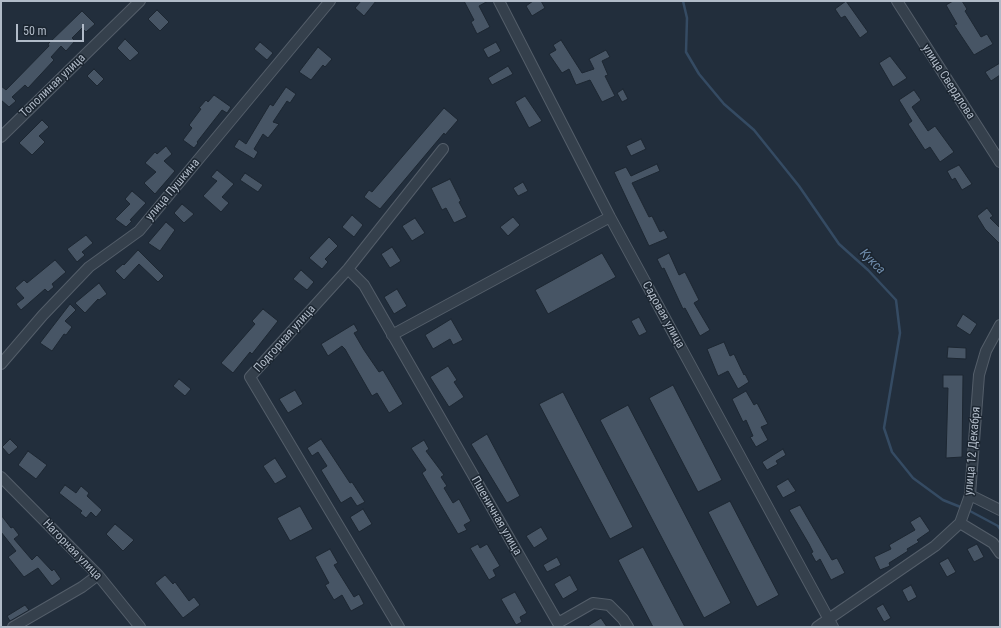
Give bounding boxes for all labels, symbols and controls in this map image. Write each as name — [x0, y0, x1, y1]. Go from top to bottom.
scale bar — [18, 16, 86, 42]
text: 50 m — [23, 24, 47, 38]
street label: улица Свердлова — [918, 42, 978, 122]
street label: Тополиная улица — [17, 51, 89, 121]
street label: улица Пушкина — [143, 156, 203, 224]
water label: Кукса — [856, 246, 888, 278]
street label: Садовая улица — [639, 279, 687, 351]
street label: Подгорная улица — [251, 303, 319, 375]
street label: улица 12 Декабря — [962, 406, 984, 496]
street label: Пшеничная улица — [468, 474, 524, 558]
street label: Нагорная улица — [39, 517, 105, 583]

